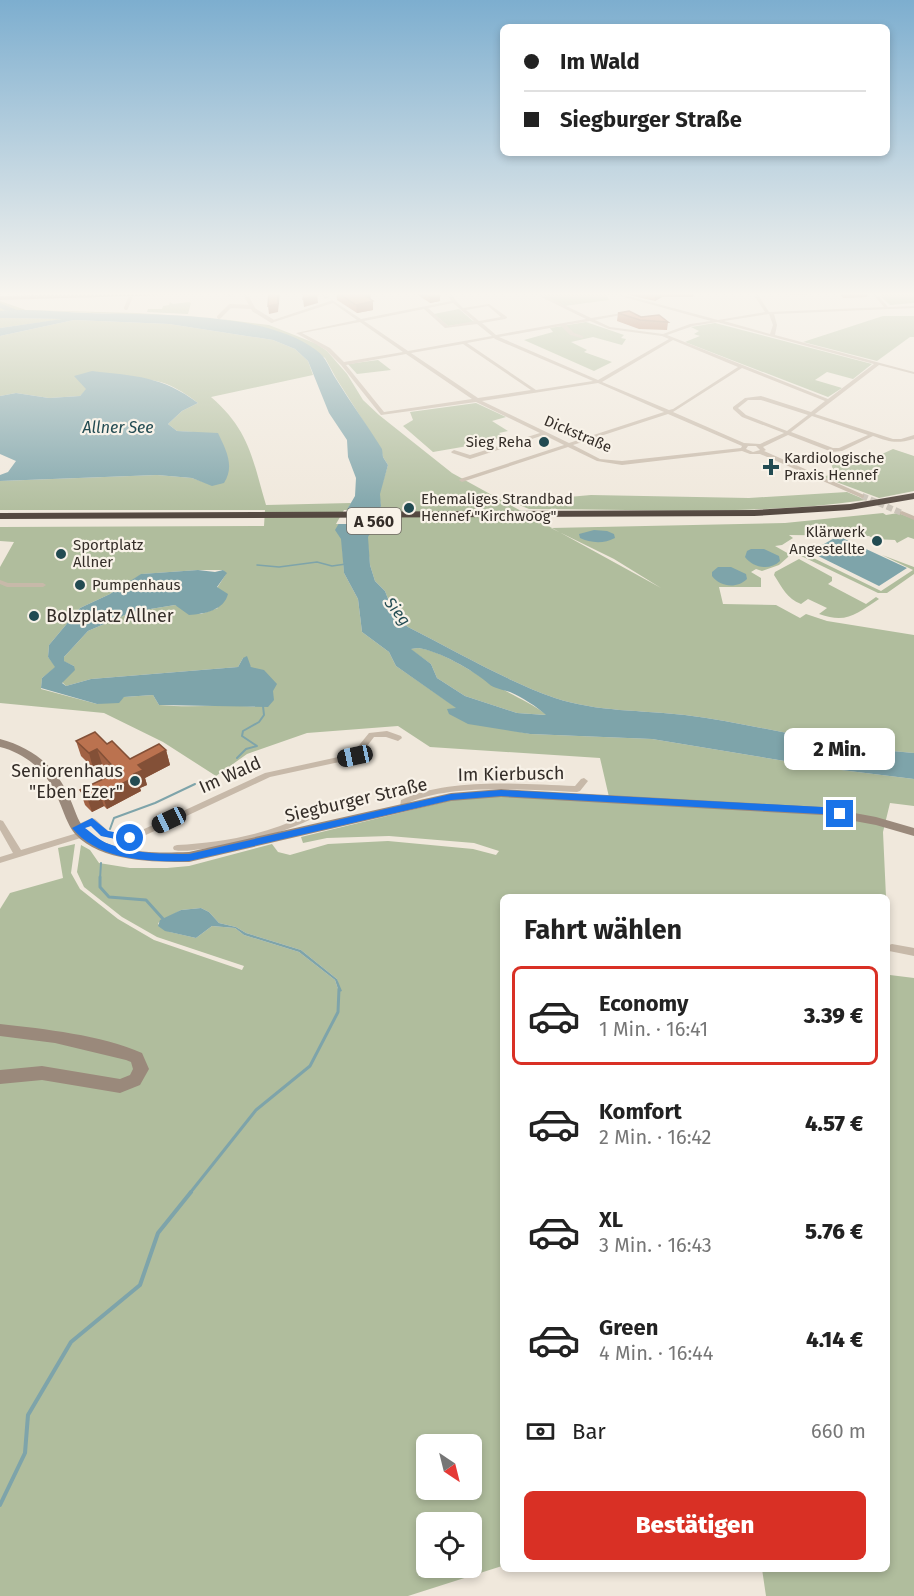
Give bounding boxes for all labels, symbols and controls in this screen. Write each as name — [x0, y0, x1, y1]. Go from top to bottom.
text: Im Wald — [560, 48, 640, 75]
text: Siegburger Straße — [560, 106, 742, 133]
street label: Dickstraße — [542, 412, 614, 456]
water label: Allner See — [81, 418, 154, 437]
place label: Sieg Reha — [466, 433, 532, 451]
marker: Sieg Reha — [537, 435, 551, 449]
place label: Kardiologische Praxis Hennef — [784, 449, 884, 484]
marker: Kardiologische Praxis Hennef — [762, 458, 780, 476]
place label: Ehemaliges Strandbad Hennef "Kirchwoog" — [421, 490, 573, 525]
marker: Ehemaliges Strandbad Hennef "Kirchwoog" — [402, 501, 416, 515]
road number: A 560 — [347, 508, 401, 534]
place label: Klärwerk Angestellte — [789, 523, 865, 558]
marker: Klärwerk Angestellte — [870, 534, 884, 548]
place label: Sportplatz Allner — [73, 536, 144, 571]
marker: Sportplatz Allner — [54, 547, 68, 561]
place label: Pumpenhaus — [92, 576, 180, 594]
marker: Pumpenhaus — [73, 578, 87, 592]
water label: Sieg — [380, 593, 415, 629]
place label: Bolzplatz Allner — [46, 605, 174, 627]
marker: Bolzplatz Allner — [27, 609, 41, 623]
callout: 2 Min. — [784, 727, 896, 769]
text: 2 Min. — [813, 737, 866, 761]
car — [336, 743, 374, 769]
street label: Im Wald — [196, 752, 264, 798]
place label: Seniorenhaus "Eben Ezer" — [11, 760, 123, 803]
street label: Im Kierbusch — [457, 762, 565, 786]
street label: Siegburger Straße — [283, 773, 429, 827]
marker: Seniorenhaus "Eben Ezer" — [128, 774, 142, 788]
route end — [826, 800, 853, 827]
car — [149, 804, 189, 836]
route start — [116, 824, 143, 851]
text: Fahrt wählen — [524, 914, 682, 946]
icon: car — [527, 989, 581, 1043]
text: Economy — [599, 990, 688, 1017]
text: 3.39 € — [804, 1002, 863, 1029]
text: 1 Min. · 16:41 — [599, 1017, 708, 1041]
icon: car — [527, 1097, 581, 1151]
text: Komfort — [599, 1098, 682, 1125]
text: 4.57 € — [805, 1110, 863, 1137]
text: 2 Min. · 16:42 — [599, 1125, 711, 1149]
icon: car — [527, 1205, 581, 1259]
text: XL — [599, 1206, 623, 1233]
text: 5.76 € — [805, 1218, 863, 1245]
text: 3 Min. · 16:43 — [599, 1233, 712, 1257]
icon: car — [527, 1313, 581, 1367]
text: Green — [599, 1314, 658, 1341]
text: 4.14 € — [806, 1326, 863, 1353]
text: 4 Min. · 16:44 — [599, 1341, 713, 1365]
icon: cash — [524, 1415, 557, 1448]
text: Bar — [572, 1418, 606, 1445]
text: 660 m — [811, 1419, 866, 1443]
north arrow — [416, 1434, 482, 1500]
map controls — [416, 1434, 482, 1578]
button: Bestätigen — [524, 1491, 866, 1560]
button: locate — [416, 1512, 482, 1578]

